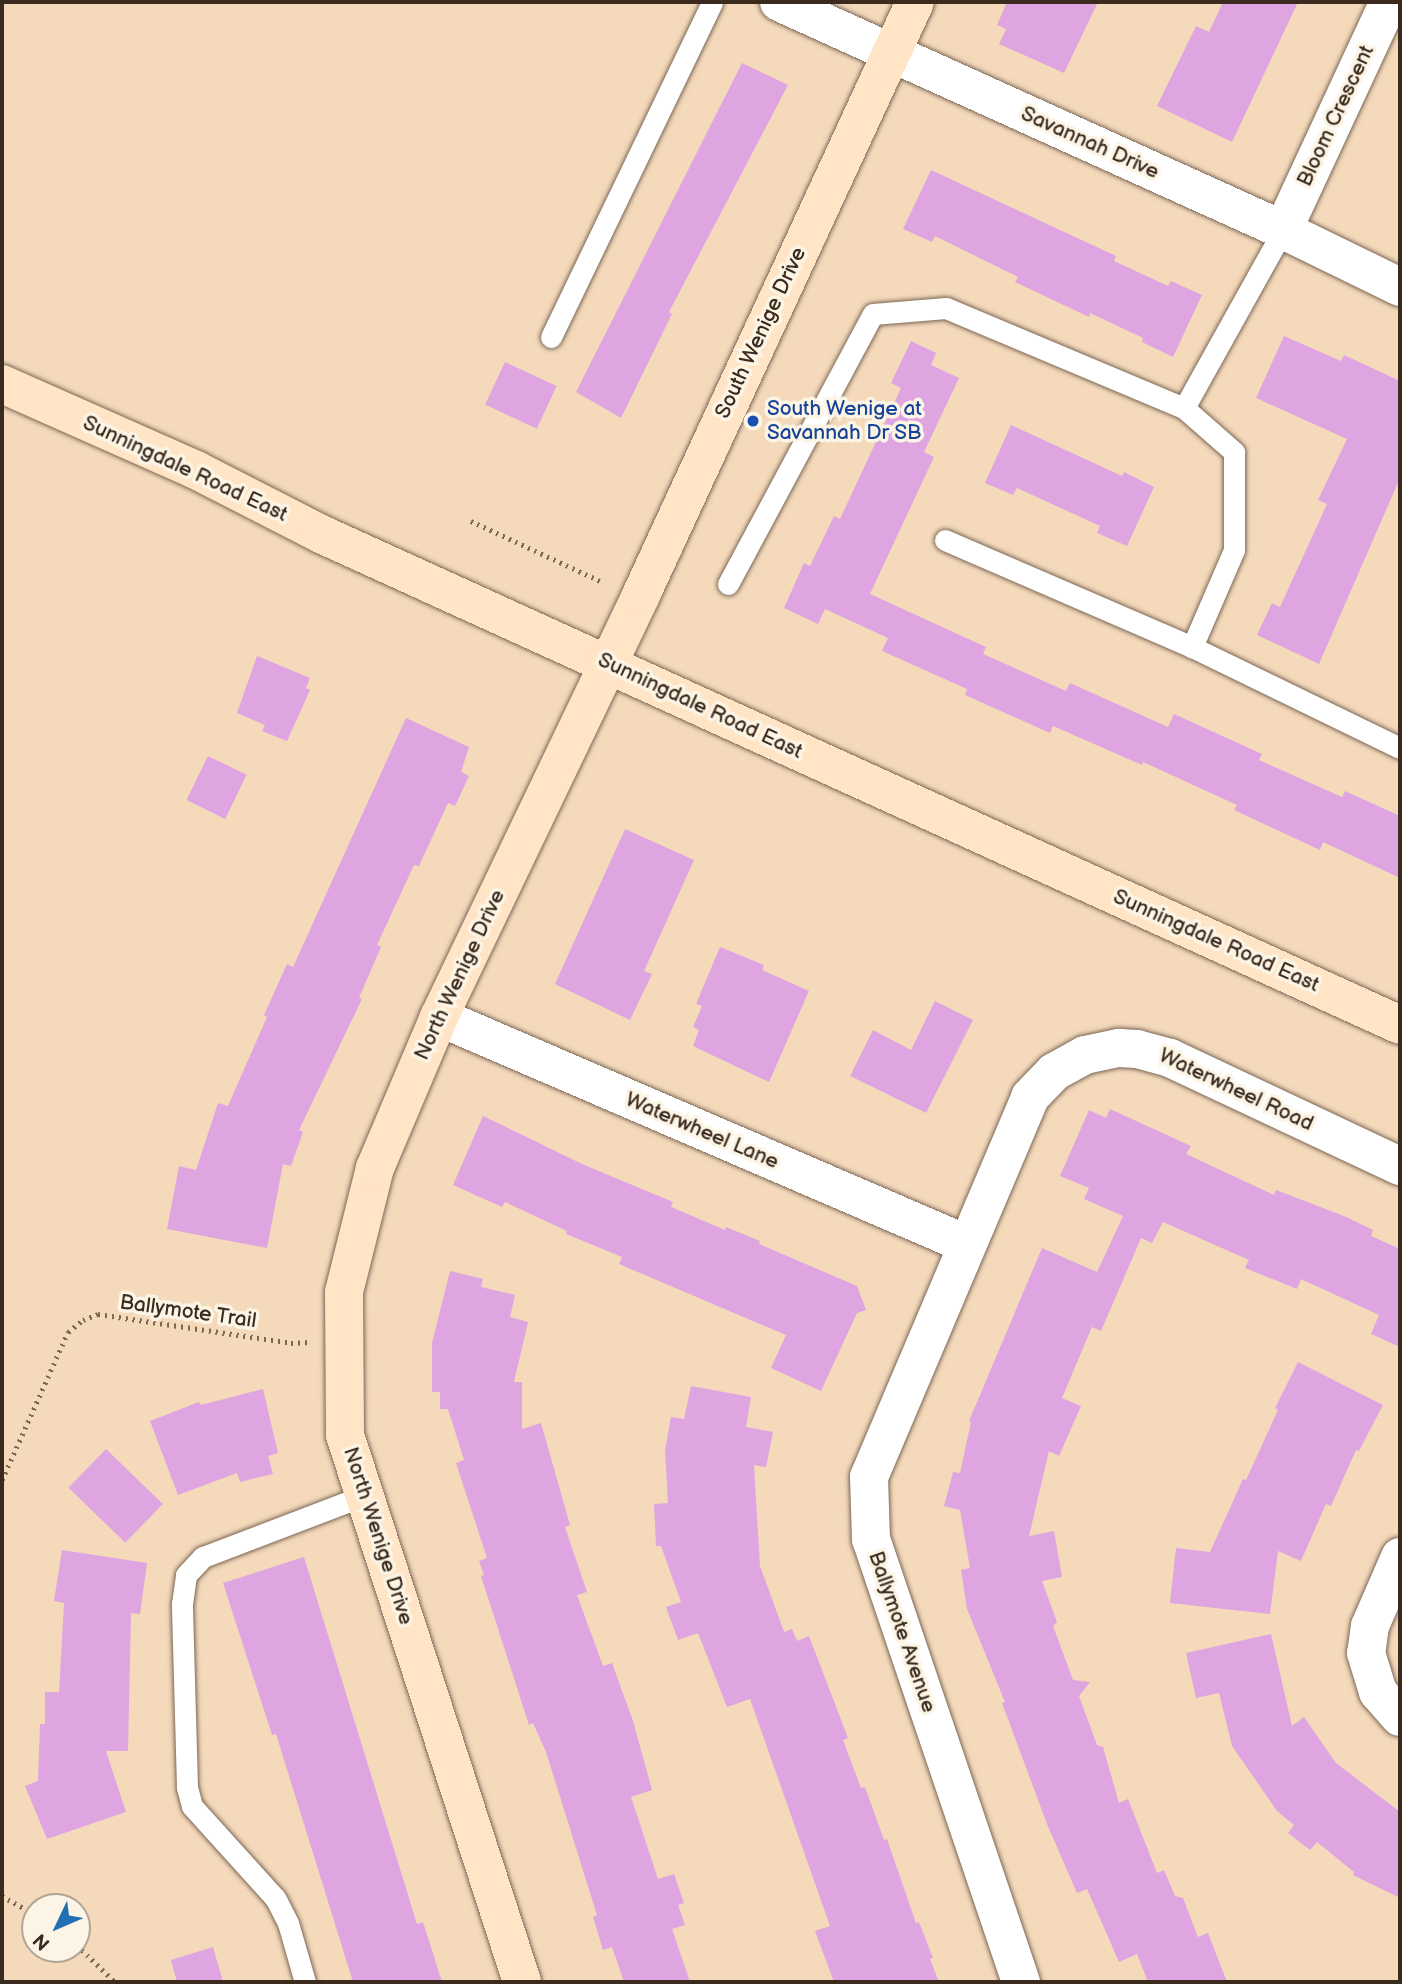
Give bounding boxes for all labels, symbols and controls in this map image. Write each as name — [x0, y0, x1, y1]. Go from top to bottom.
street label: Bloom Crescent — [1292, 41, 1380, 191]
street label: Savannah Drive — [1017, 101, 1163, 185]
street label: South Wenige Drive — [710, 243, 812, 423]
place label: South Wenige at Savannah Dr SB — [767, 396, 923, 446]
street label: Sunningdale Road East — [79, 411, 291, 527]
marker: South Wenige at Savannah Dr SB — [745, 413, 761, 429]
street label: Sunningdale Road East — [594, 648, 806, 764]
street label: Sunningdale Road East — [1109, 884, 1323, 998]
street label: North Wenige Drive — [409, 885, 511, 1065]
street label: Waterwheel Road — [1155, 1043, 1317, 1137]
street label: Waterwheel Lane — [621, 1087, 783, 1175]
street label: Ballymote Trail — [118, 1290, 258, 1334]
street label: North Wenige Drive — [337, 1444, 419, 1628]
street label: Ballymote Avenue — [863, 1548, 941, 1716]
north arrow — [21, 1893, 91, 1963]
text: N — [29, 1928, 55, 1955]

